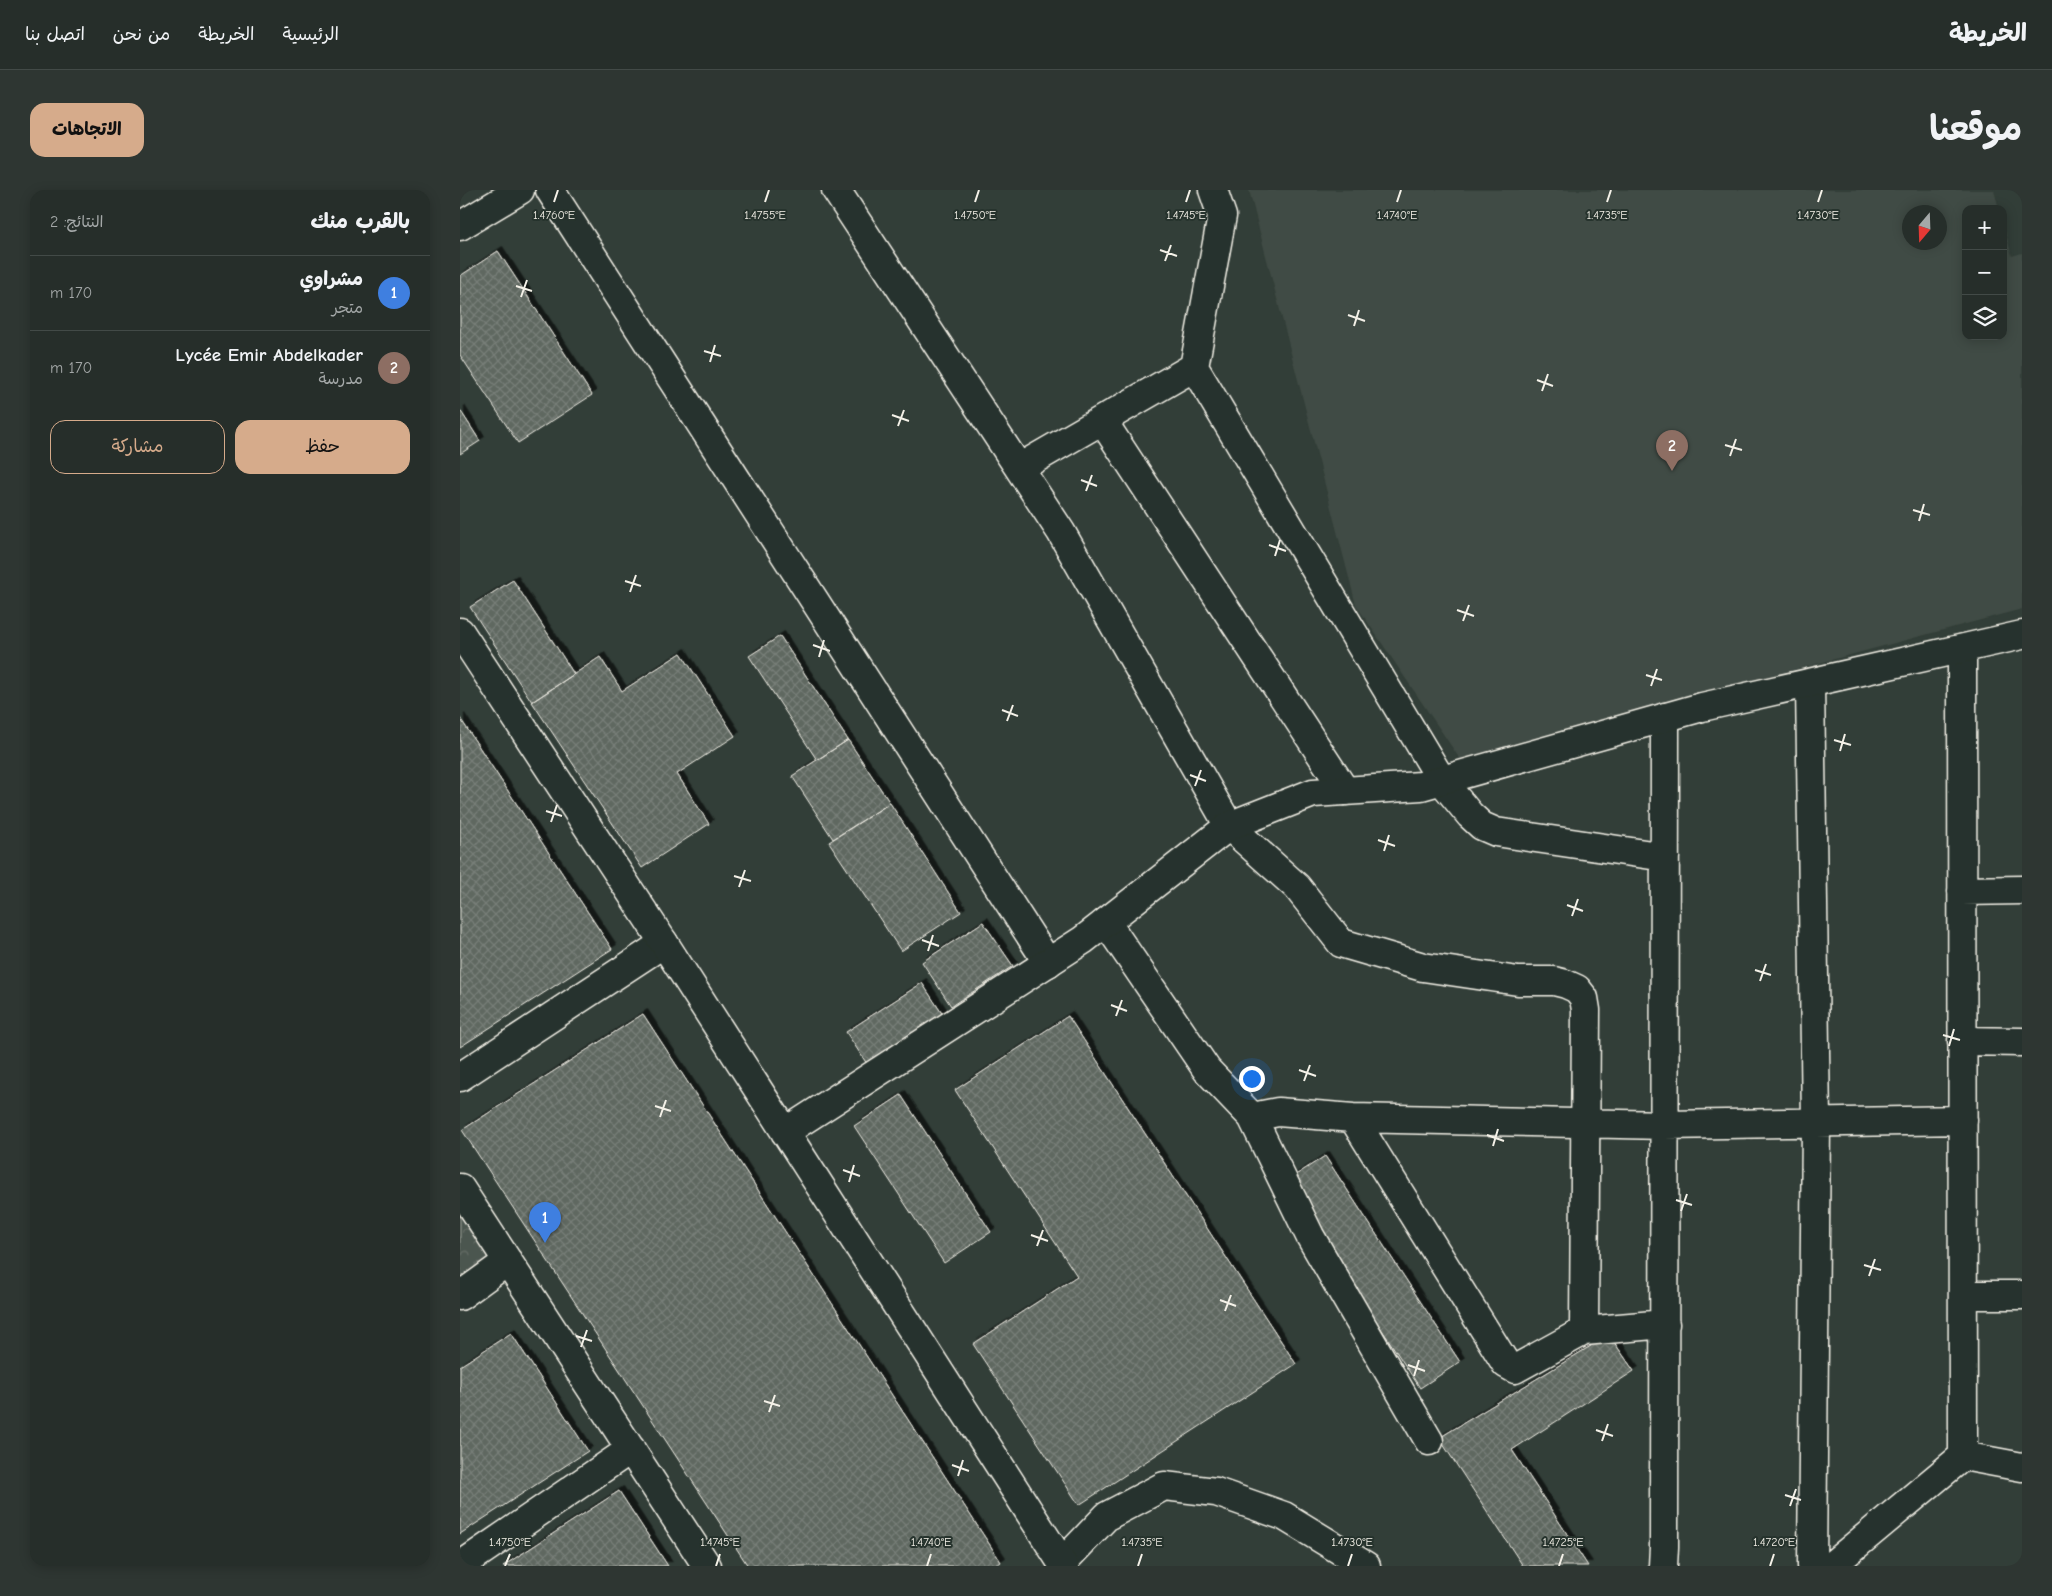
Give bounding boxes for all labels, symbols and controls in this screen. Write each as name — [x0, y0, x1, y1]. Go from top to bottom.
text: الخريطة — [1949, 19, 2027, 47]
text: اتصل بنا — [25, 24, 85, 45]
text: من نحن — [113, 24, 170, 45]
text: الخريطة — [198, 24, 254, 45]
text: الرئيسية — [282, 24, 339, 45]
button: الاتجاهات — [30, 103, 144, 157]
text: موقعنا — [1929, 108, 2022, 149]
north arrow — [1902, 205, 1947, 250]
map controls — [1962, 205, 2007, 340]
button: + — [1962, 205, 2007, 250]
text: 1.4760°E — [533, 208, 575, 222]
text: 1.4755°E — [744, 208, 786, 222]
text: 1.4750°E — [954, 208, 996, 222]
text: 1.4745°E — [1166, 208, 1206, 222]
text: 1.4740°E — [1377, 208, 1417, 222]
text: 1.4735°E — [1587, 208, 1627, 222]
text: 1.4730°E — [1797, 208, 1839, 222]
text: بالقرب منك — [310, 209, 410, 233]
text: النتائج: 2 — [50, 213, 104, 231]
button: − — [1962, 250, 2007, 295]
text: مشراوي — [300, 268, 363, 290]
text: 170 m — [50, 284, 92, 302]
text: 1 — [391, 284, 397, 302]
button: layers — [1962, 295, 2007, 340]
text: متجر — [332, 299, 363, 317]
text: Lycée Emir Abdelkader — [175, 344, 363, 366]
text: 170 m — [50, 359, 92, 377]
text: 2 — [390, 359, 398, 377]
text: مدرسة — [318, 370, 363, 388]
button: مشاركة — [50, 420, 225, 474]
button: حفظ — [235, 420, 410, 474]
pin: 2 — [1656, 430, 1688, 471]
your location — [1239, 1066, 1265, 1092]
pin: 1 — [529, 1202, 561, 1243]
text: 1.4750°E — [489, 1535, 531, 1549]
text: 1.4745°E — [700, 1535, 740, 1549]
text: 1.4740°E — [911, 1535, 951, 1549]
text: 1.4735°E — [1122, 1535, 1162, 1549]
text: 1.4730°E — [1331, 1535, 1373, 1549]
text: 1.4725°E — [1542, 1535, 1584, 1549]
text: 1.4720°E — [1753, 1535, 1795, 1549]

